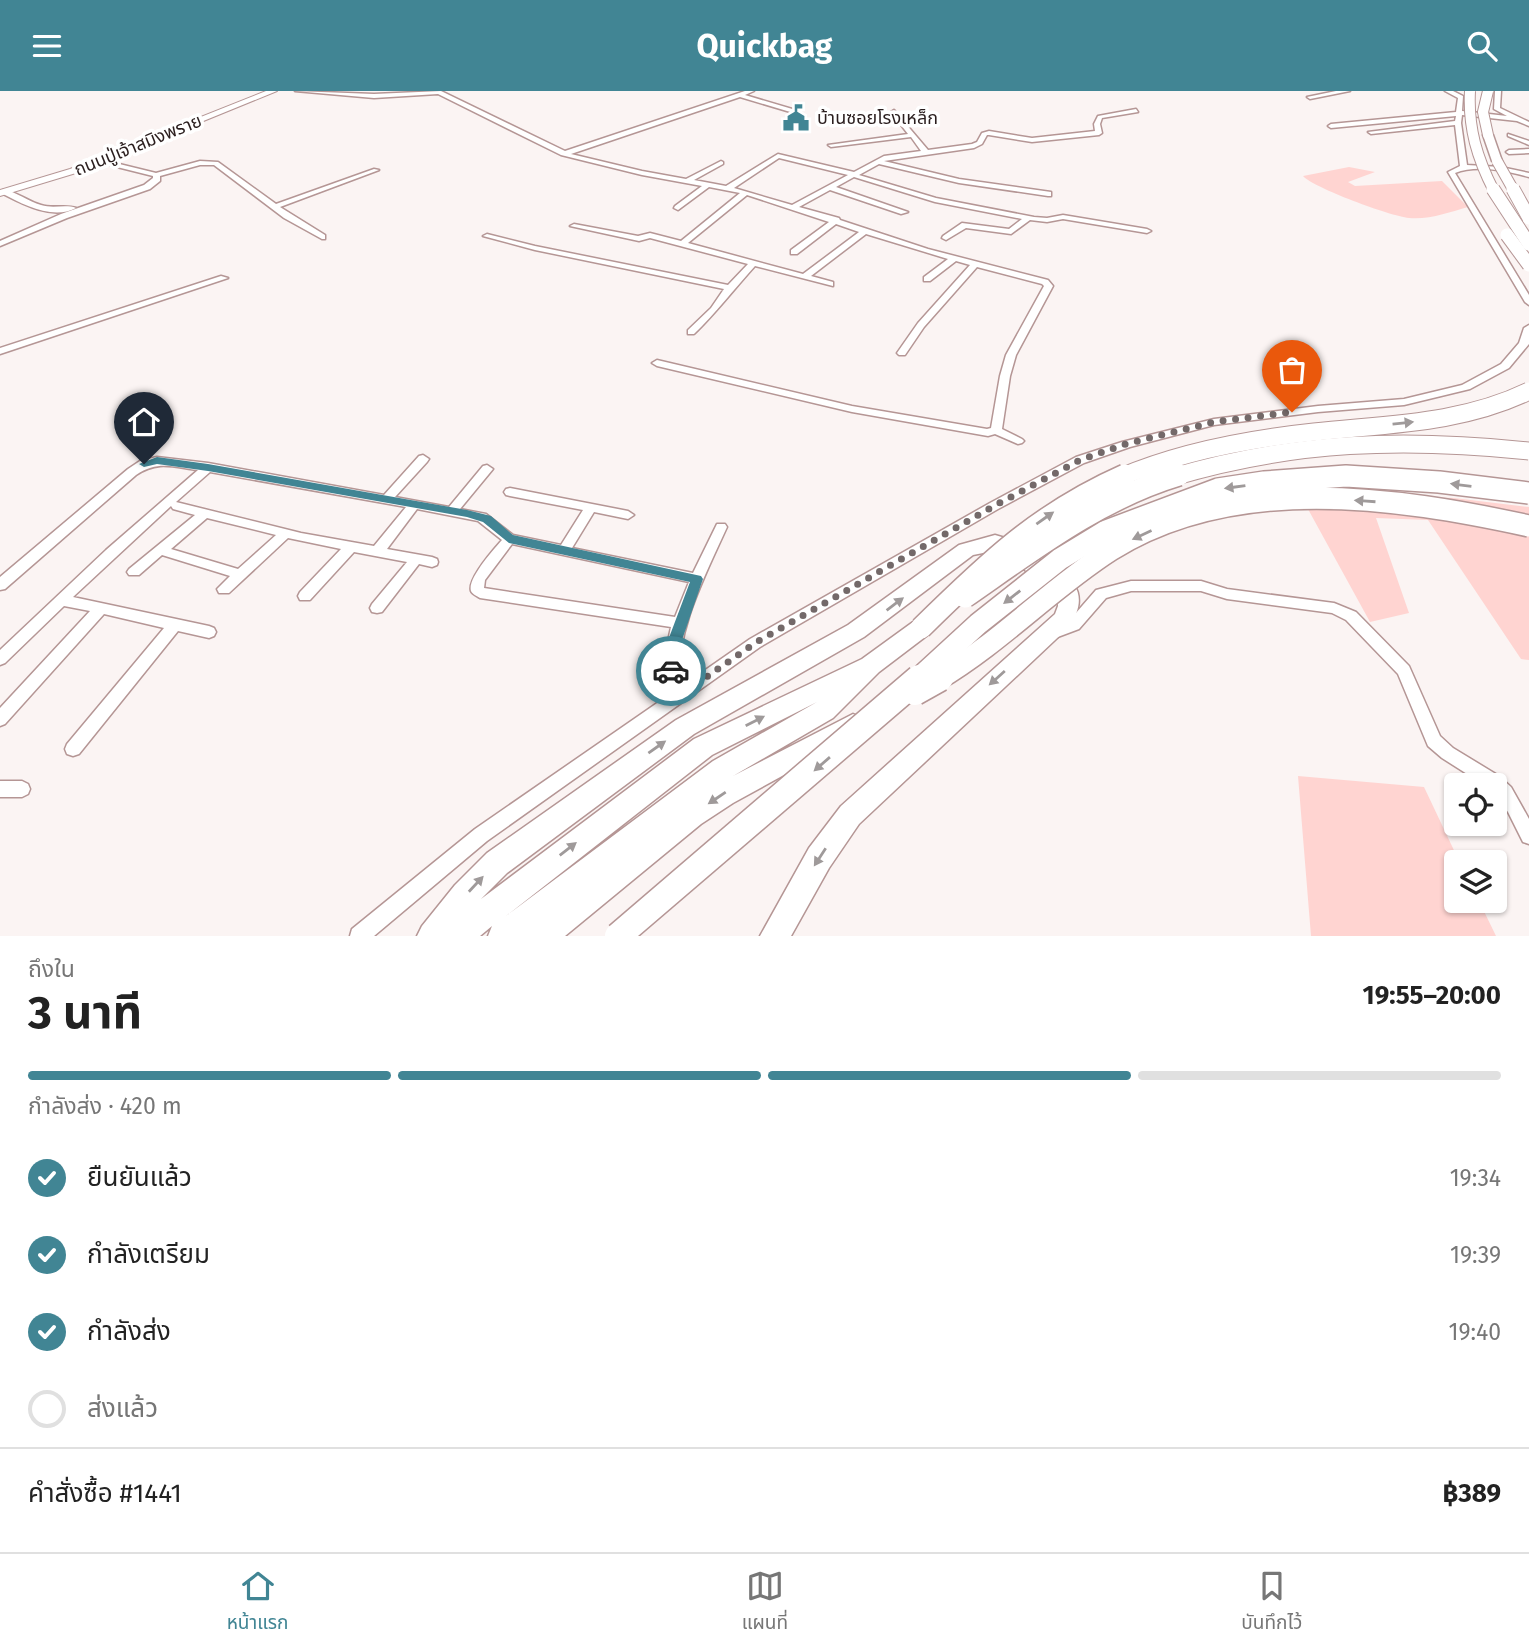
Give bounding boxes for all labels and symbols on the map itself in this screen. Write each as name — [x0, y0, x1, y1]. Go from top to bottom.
public building icon: บ้านซอยโรงเหล็ก — [781, 103, 811, 133]
place label: บ้านซอยโรงเหล็ก — [817, 107, 938, 129]
street label: ถนนปู่เจ้าสมิงพราย — [71, 109, 205, 182]
pin — [1262, 340, 1322, 412]
pin — [114, 392, 174, 464]
one-way arrow — [1392, 417, 1414, 428]
one-way arrow — [1450, 479, 1472, 490]
one-way arrow — [1224, 482, 1246, 493]
one-way arrow — [1354, 495, 1376, 506]
one-way arrow — [1036, 511, 1054, 525]
one-way arrow — [1132, 529, 1152, 541]
one-way arrow — [1003, 590, 1021, 605]
one-way arrow — [886, 596, 904, 611]
courier — [636, 636, 706, 706]
one-way arrow — [989, 670, 1006, 686]
one-way arrow — [745, 715, 765, 726]
one-way arrow — [648, 740, 666, 754]
one-way arrow — [814, 756, 831, 771]
one-way arrow — [707, 792, 727, 805]
one-way arrow — [558, 842, 576, 857]
one-way arrow — [814, 847, 827, 867]
one-way arrow — [468, 875, 484, 893]

